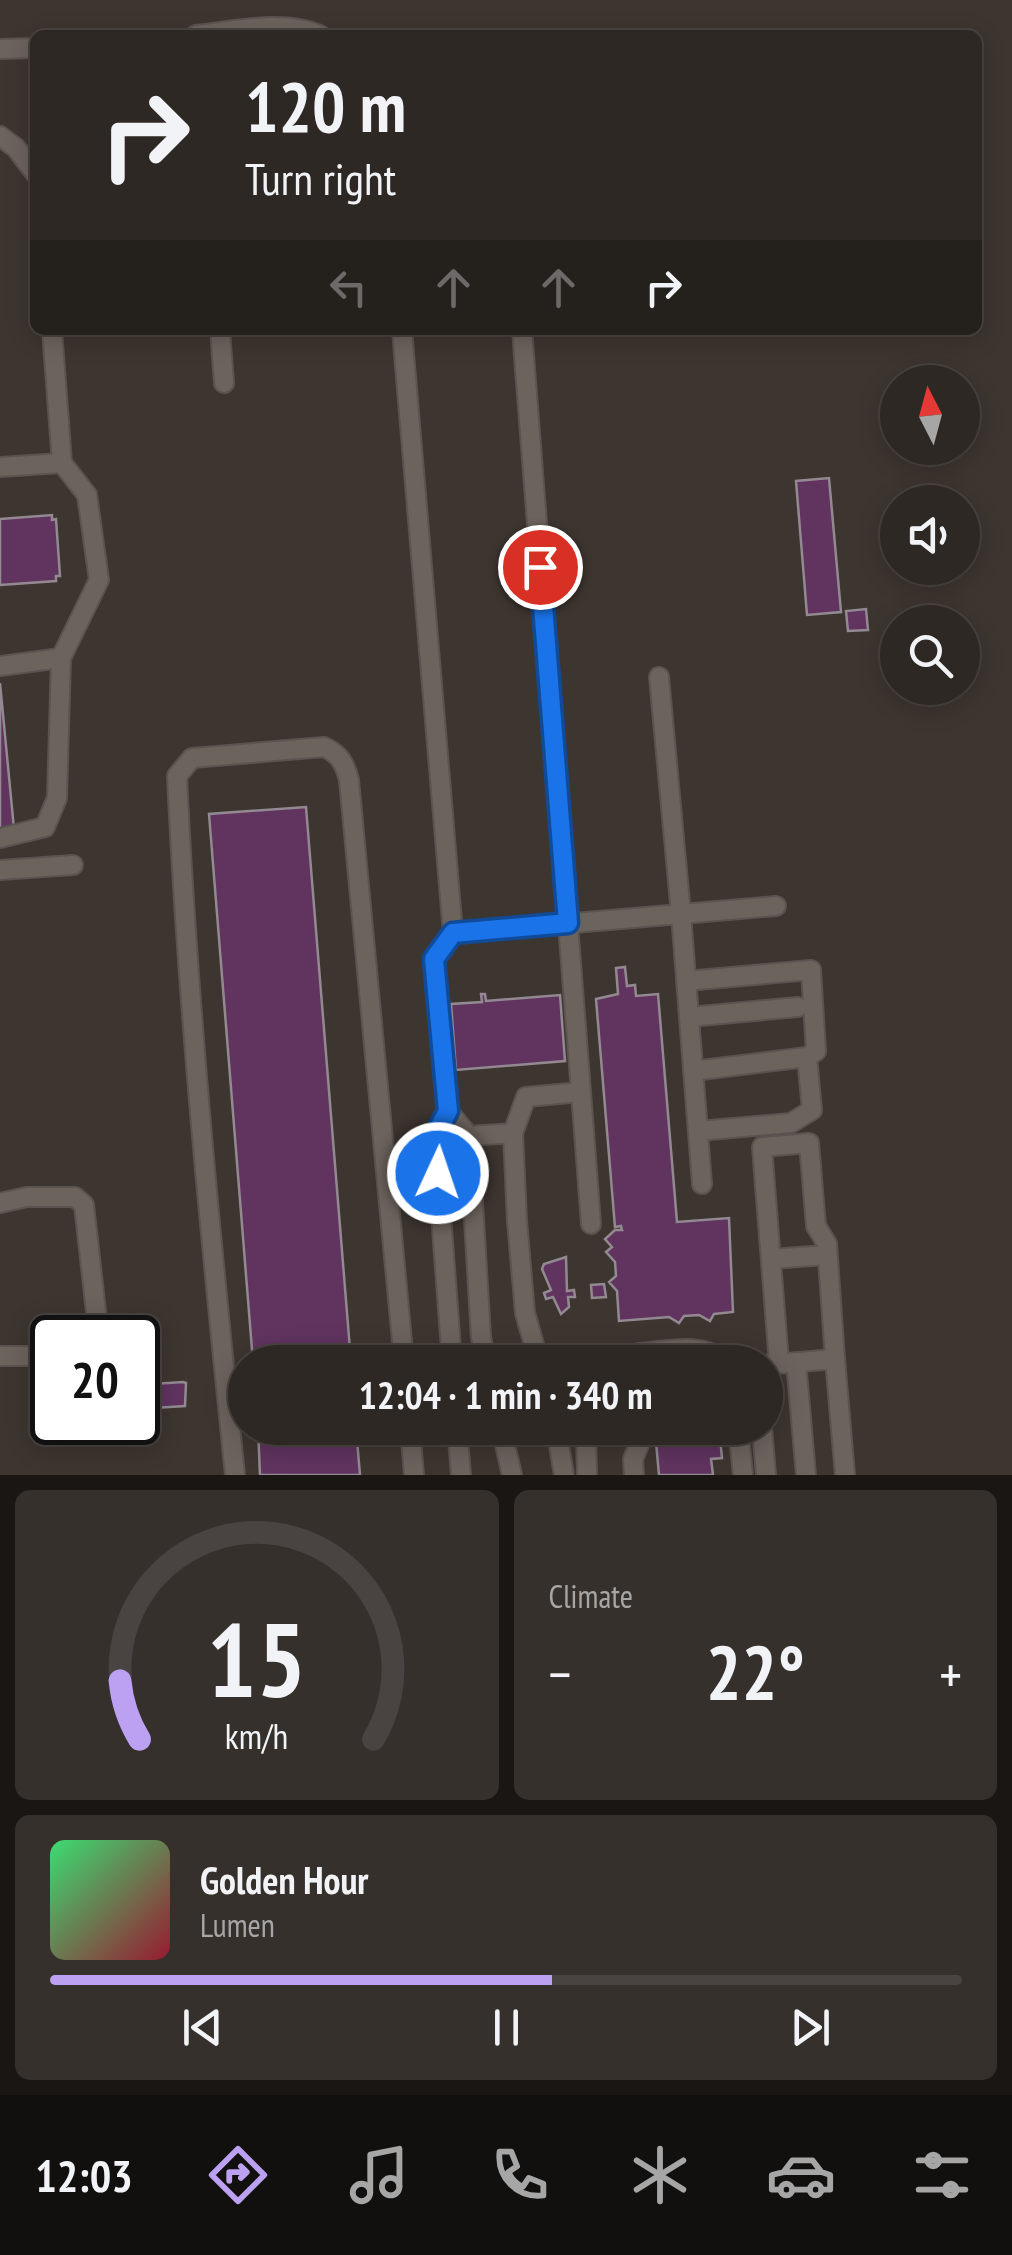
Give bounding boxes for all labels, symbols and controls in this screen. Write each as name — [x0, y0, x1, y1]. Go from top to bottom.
text: 120 m — [245, 61, 406, 151]
icon: right — [80, 70, 210, 200]
text: Turn right — [245, 149, 396, 207]
icon: left — [321, 260, 376, 315]
icon: ahead — [426, 260, 481, 315]
icon: ahead — [531, 260, 586, 315]
icon: right — [636, 260, 691, 315]
north arrow — [880, 365, 980, 465]
map controls — [880, 365, 980, 705]
button: sound — [880, 485, 980, 585]
pin — [498, 525, 583, 610]
icon: arrive — [513, 540, 568, 595]
button: search — [880, 605, 980, 705]
position arrow — [386, 1121, 490, 1225]
speed limit sign: 20 — [30, 1315, 160, 1445]
text: 12:04 · 1 min · 340 m — [359, 1370, 652, 1419]
text: Climate — [549, 1575, 633, 1617]
text: 15 — [207, 1591, 306, 1726]
text: 22° — [706, 1624, 805, 1721]
text: − — [549, 1638, 571, 1709]
text: + — [939, 1638, 962, 1709]
text: km/h — [225, 1713, 288, 1759]
text: Golden Hour — [200, 1855, 369, 1904]
text: Lumen — [200, 1904, 275, 1946]
icon: previous — [175, 2000, 230, 2055]
icon: pause — [479, 2000, 534, 2055]
icon: next — [783, 2000, 838, 2055]
icon: directions — [203, 2140, 273, 2210]
icon: music — [344, 2140, 414, 2210]
icon: phone — [485, 2140, 555, 2210]
icon: climate — [625, 2140, 695, 2210]
icon: car — [766, 2140, 836, 2210]
icon: filters — [907, 2140, 977, 2210]
text: 12:03 — [35, 2146, 133, 2204]

